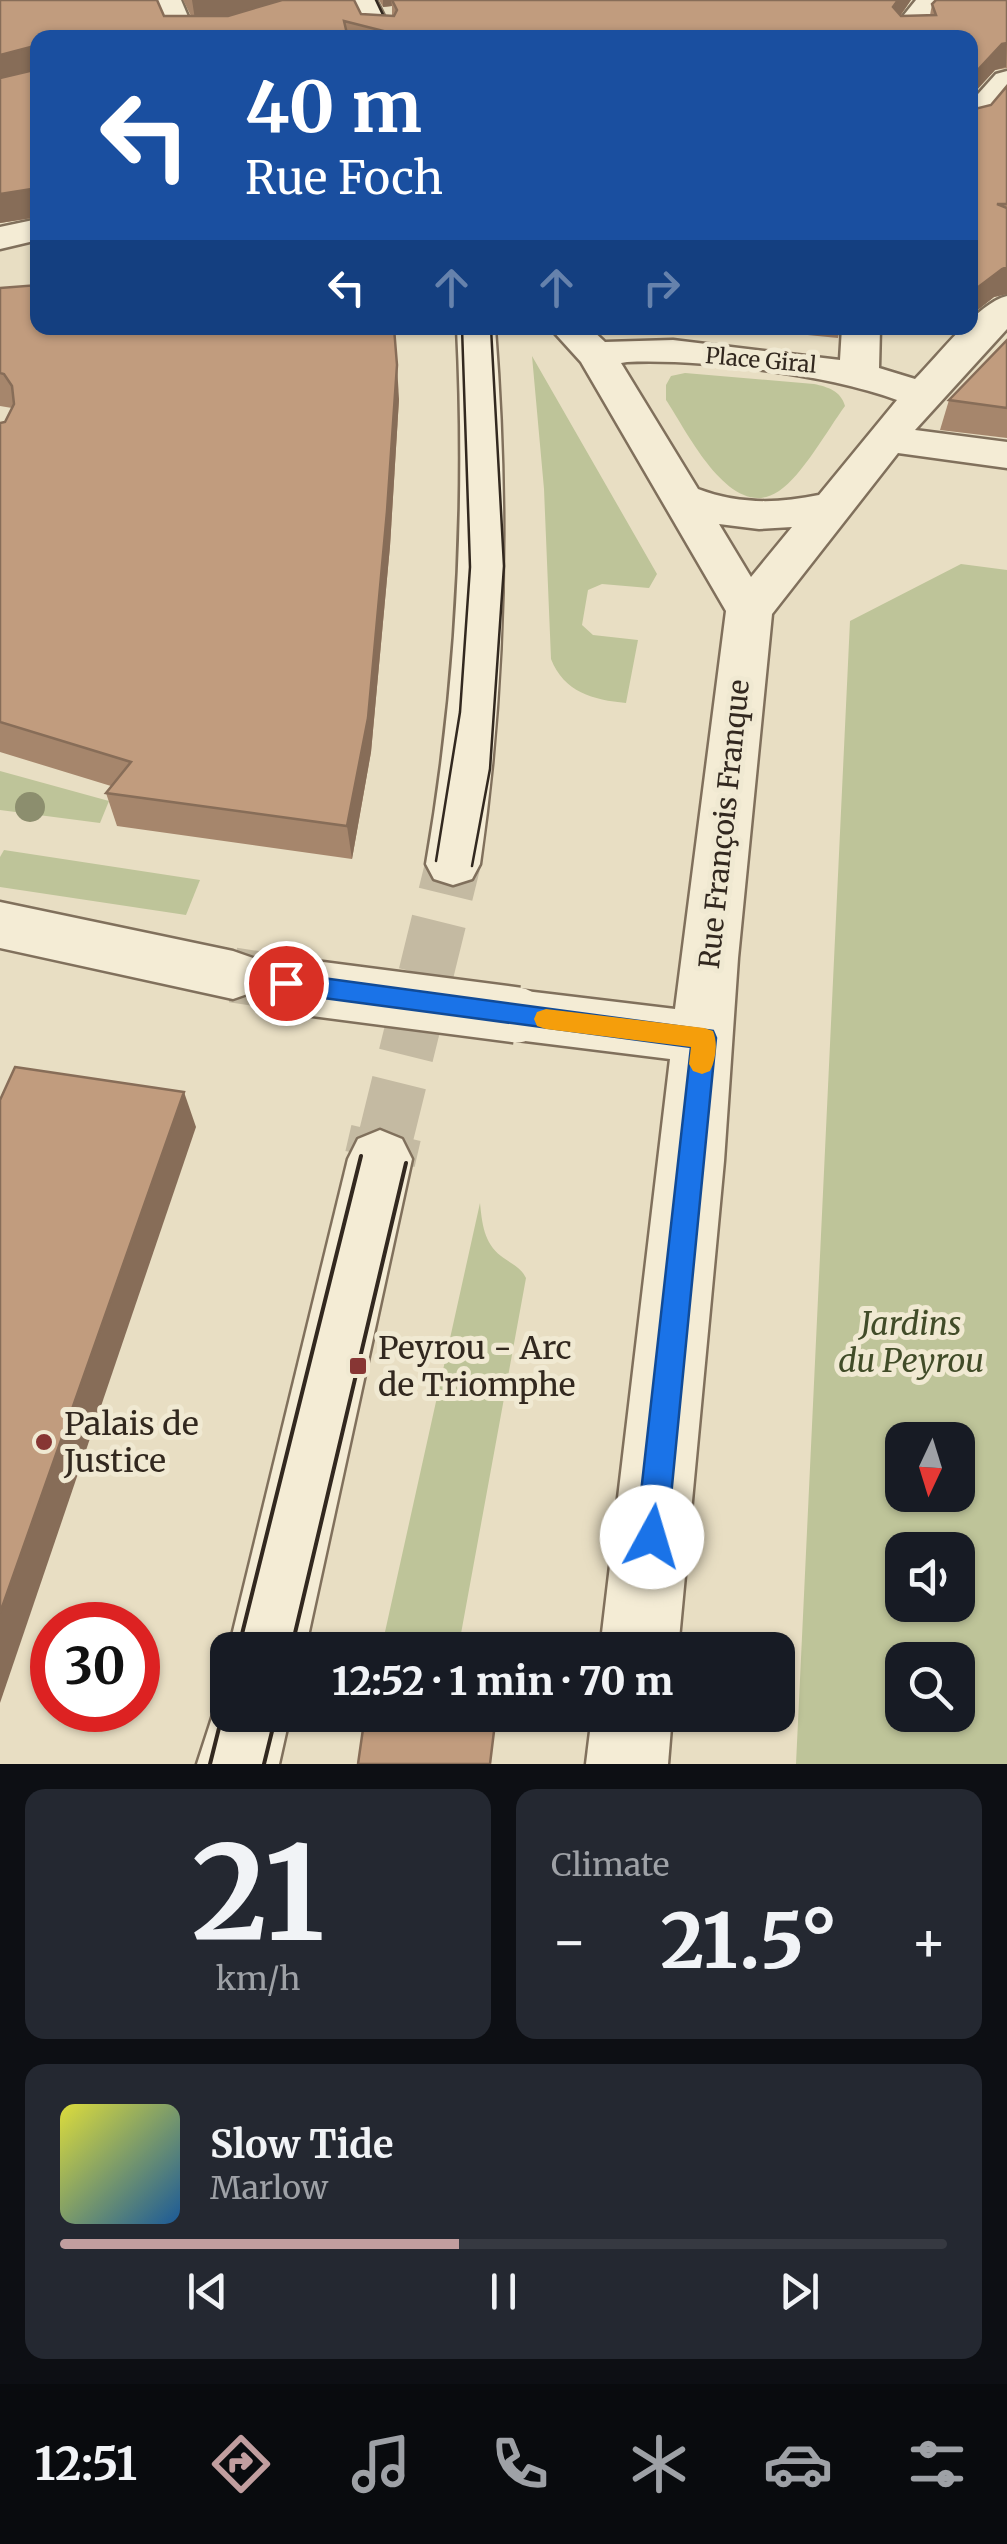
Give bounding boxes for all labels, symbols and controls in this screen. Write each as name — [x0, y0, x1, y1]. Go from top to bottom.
text: 40 m — [245, 63, 422, 151]
icon: left — [80, 70, 210, 200]
text: Rue Foch — [245, 150, 443, 206]
icon: left — [319, 260, 374, 315]
icon: ahead — [424, 260, 479, 315]
icon: ahead — [529, 260, 584, 315]
icon: right — [634, 260, 689, 315]
street label: Place Giral — [704, 341, 818, 379]
street label: Rue François Franque — [691, 678, 757, 970]
pin — [244, 941, 329, 1026]
icon: arrive — [259, 956, 314, 1011]
park label: Jardins du Peyrou — [838, 1304, 984, 1381]
place label: Peyrou - Arc de Triomphe — [378, 1328, 576, 1405]
marker: Peyrou - Arc de Triomphe — [347, 1355, 369, 1377]
place label: Palais de Justice — [63, 1404, 199, 1481]
north arrow — [885, 1422, 975, 1512]
map controls — [885, 1422, 975, 1732]
marker: Palais de Justice — [33, 1431, 55, 1453]
position arrow — [600, 1485, 704, 1589]
button: sound — [885, 1532, 975, 1622]
speed limit sign: 30 — [30, 1602, 160, 1732]
button: search — [885, 1642, 975, 1732]
text: 12:52 · 1 min · 70 m — [332, 1658, 673, 1705]
text: 21 — [191, 1812, 325, 1975]
text: Climate — [551, 1845, 669, 1885]
text: 21.5° — [660, 1894, 838, 1988]
text: − — [551, 1907, 588, 1976]
text: + — [910, 1907, 947, 1976]
text: km/h — [216, 1959, 300, 1999]
text: Slow Tide — [210, 2121, 394, 2168]
text: Marlow — [210, 2168, 328, 2208]
icon: previous — [180, 2264, 235, 2319]
icon: pause — [476, 2264, 531, 2319]
icon: next — [772, 2264, 827, 2319]
icon: directions — [206, 2429, 276, 2499]
icon: music — [346, 2429, 416, 2499]
icon: phone — [485, 2429, 555, 2499]
icon: climate — [624, 2429, 694, 2499]
icon: car — [763, 2429, 833, 2499]
icon: filters — [902, 2429, 972, 2499]
text: 12:51 — [35, 2436, 137, 2492]

